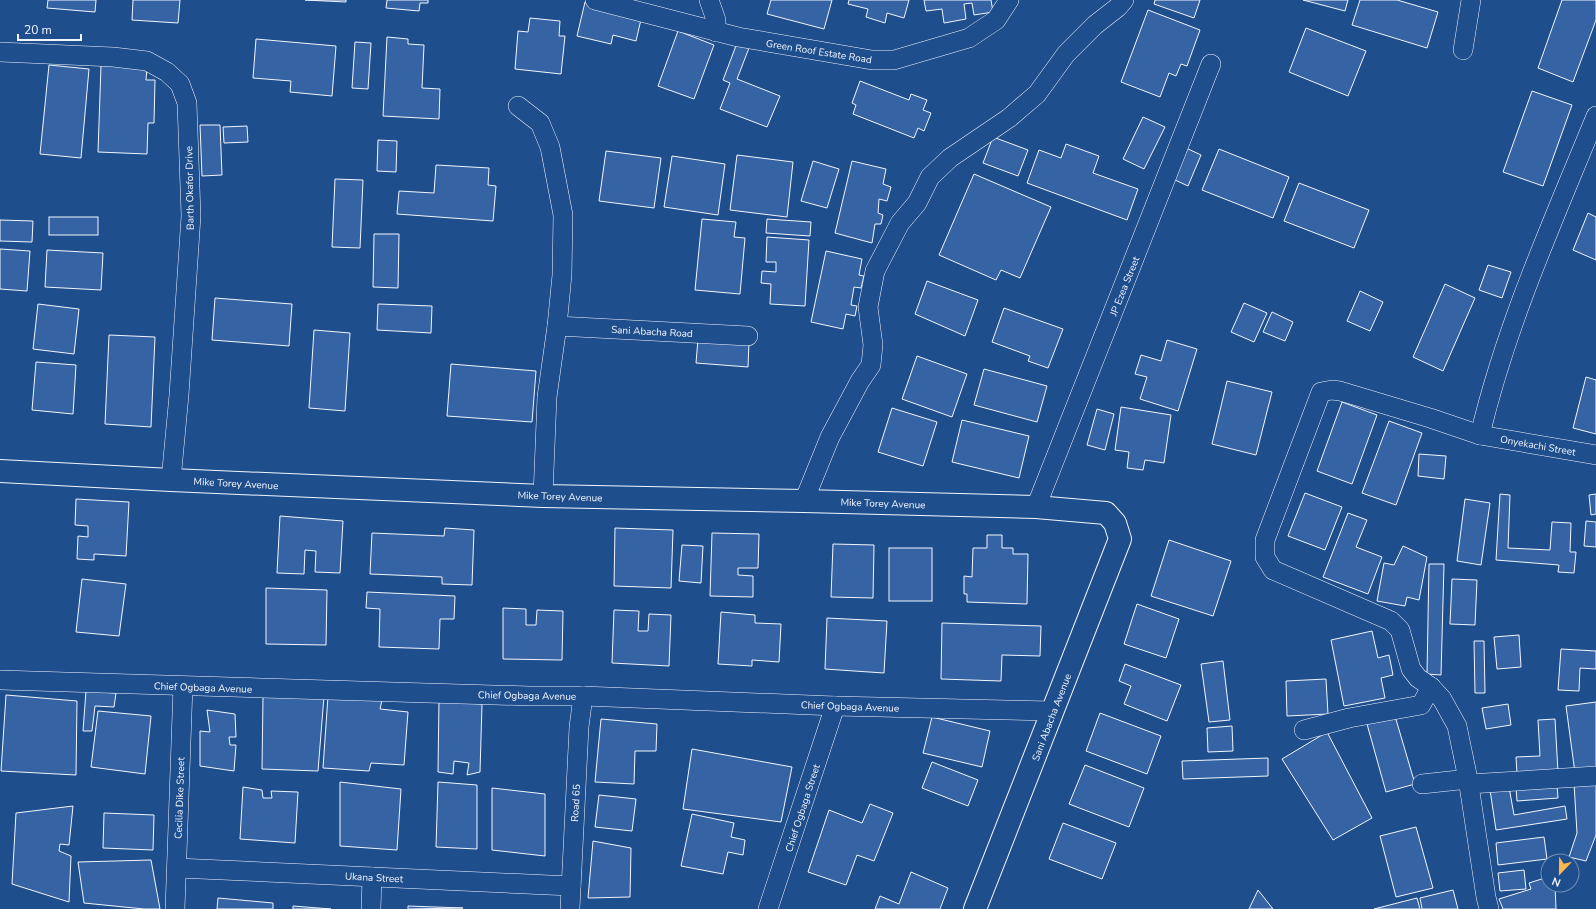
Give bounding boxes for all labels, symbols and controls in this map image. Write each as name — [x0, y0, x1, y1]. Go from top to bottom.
scale bar — [18, 16, 81, 42]
text: 20 m — [24, 22, 52, 38]
street label: Green Roof Estate Road — [765, 37, 873, 67]
street label: Barth Okafor Drive — [182, 146, 198, 230]
street label: JP Ezea Street — [1106, 254, 1143, 319]
street label: Sani Abacha Road — [611, 323, 693, 341]
street label: Onyekachi Street — [1499, 432, 1577, 460]
street label: Mike Torey Avenue — [193, 475, 279, 493]
street label: Mike Torey Avenue — [517, 489, 603, 505]
street label: Mike Torey Avenue — [840, 496, 926, 512]
street label: Sani Abacha Avenue — [1029, 672, 1075, 763]
street label: Chief Ogbaga Avenue — [154, 679, 252, 697]
street label: Chief Ogbaga Avenue — [478, 688, 576, 704]
street label: Chief Ogbaga Avenue — [801, 698, 899, 716]
street label: Cecilia Dike Street — [172, 757, 188, 839]
street label: Chief Ogbaga Street — [782, 762, 824, 854]
street label: Road 65 — [568, 784, 584, 822]
north arrow — [1540, 853, 1580, 893]
street label: Ukana Street — [344, 869, 404, 887]
text: N — [1550, 873, 1563, 890]

